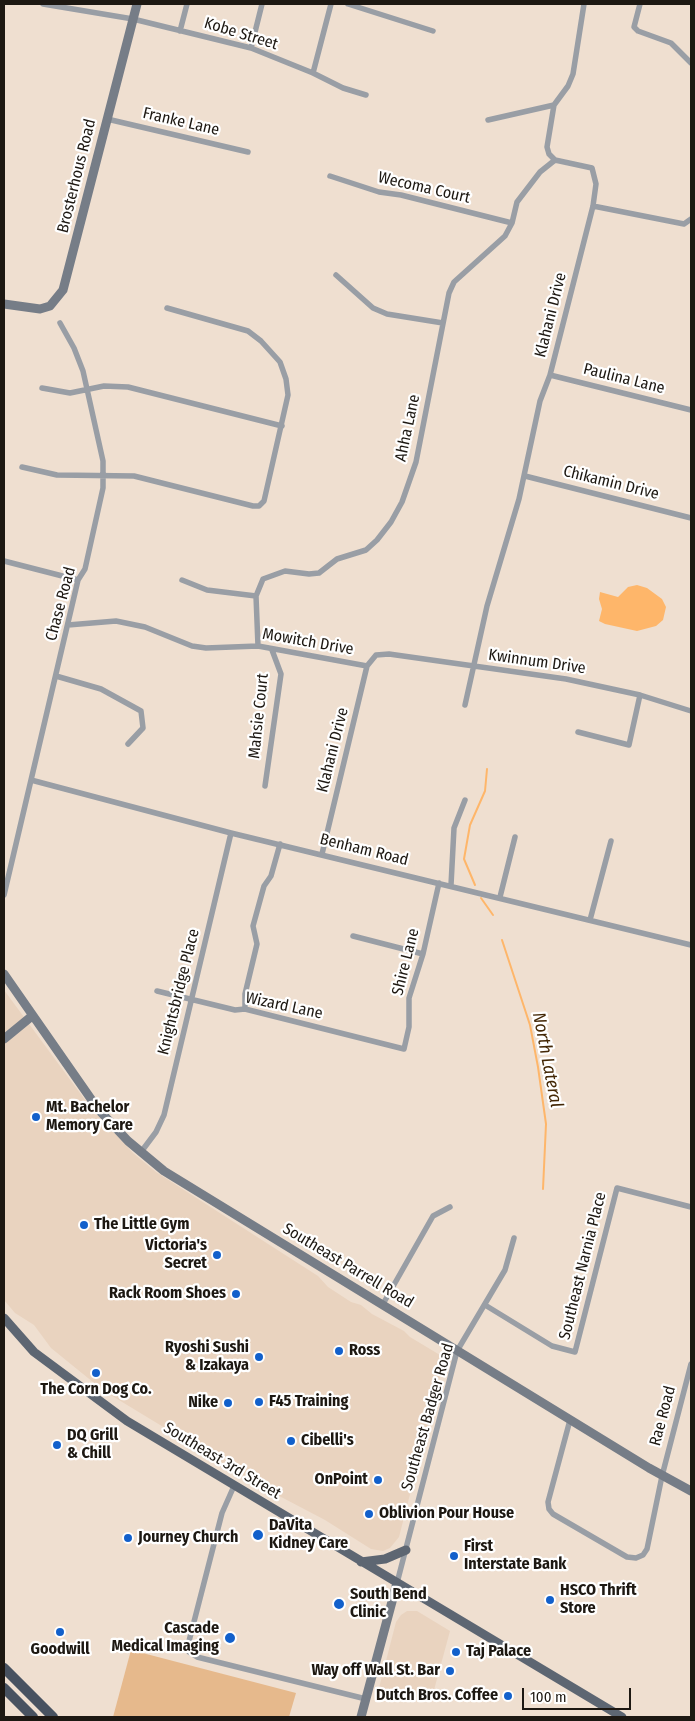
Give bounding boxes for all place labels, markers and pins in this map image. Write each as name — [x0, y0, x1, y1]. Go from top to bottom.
place label: Mt. Bachelor Memory Care — [46, 1098, 133, 1136]
marker: Mt. Bachelor Memory Care — [30, 1111, 42, 1123]
place label: The Little Gym — [94, 1215, 189, 1235]
marker: The Little Gym — [78, 1219, 90, 1231]
place label: Victoria's Secret — [145, 1236, 207, 1274]
marker: Victoria's Secret — [211, 1249, 223, 1261]
place label: Rack Room Shoes — [109, 1284, 226, 1304]
marker: Rack Room Shoes — [230, 1288, 242, 1300]
place label: Ryoshi Sushi & Izakaya — [165, 1338, 249, 1376]
place label: Ross — [349, 1341, 380, 1361]
marker: Ross — [333, 1345, 345, 1357]
marker: Ryoshi Sushi & Izakaya — [253, 1351, 265, 1363]
marker: The Corn Dog Co. — [90, 1367, 102, 1379]
place label: The Corn Dog Co. — [40, 1380, 152, 1400]
place label: F45 Training — [269, 1392, 348, 1412]
place label: Nike — [188, 1393, 218, 1413]
marker: F45 Training — [253, 1396, 265, 1408]
marker: Nike — [222, 1397, 234, 1409]
place label: DQ Grill & Chill — [67, 1426, 118, 1464]
place label: Cibelli's — [301, 1431, 354, 1451]
marker: Cibelli's — [285, 1435, 297, 1447]
marker: DQ Grill & Chill — [51, 1439, 63, 1451]
place label: OnPoint — [315, 1470, 368, 1490]
marker: OnPoint — [372, 1474, 384, 1486]
place label: Oblivion Pour House — [379, 1504, 514, 1524]
marker: Oblivion Pour House — [363, 1508, 375, 1520]
place label: DaVita Kidney Care — [269, 1516, 348, 1554]
place label: Journey Church — [138, 1528, 238, 1548]
marker: DaVita Kidney Care — [251, 1528, 265, 1542]
marker: Journey Church — [122, 1532, 134, 1544]
place label: First Interstate Bank — [464, 1537, 566, 1575]
marker: First Interstate Bank — [448, 1550, 460, 1562]
place label: HSCO Thrift Store — [560, 1581, 637, 1619]
place label: South Bend Clinic — [350, 1585, 427, 1623]
marker: HSCO Thrift Store — [544, 1594, 556, 1606]
marker: South Bend Clinic — [332, 1597, 346, 1611]
place label: Cascade Medical Imaging — [111, 1619, 219, 1657]
marker: Goodwill — [54, 1626, 66, 1638]
marker: Cascade Medical Imaging — [223, 1631, 237, 1645]
place label: Goodwill — [30, 1640, 90, 1660]
place label: Taj Palace — [466, 1642, 531, 1662]
marker: Taj Palace — [450, 1646, 462, 1658]
place label: Way off Wall St. Bar — [312, 1661, 440, 1681]
marker: Way off Wall St. Bar — [444, 1665, 456, 1677]
place label: Dutch Bros. Coffee — [376, 1686, 498, 1706]
marker: Dutch Bros. Coffee — [502, 1690, 514, 1702]

